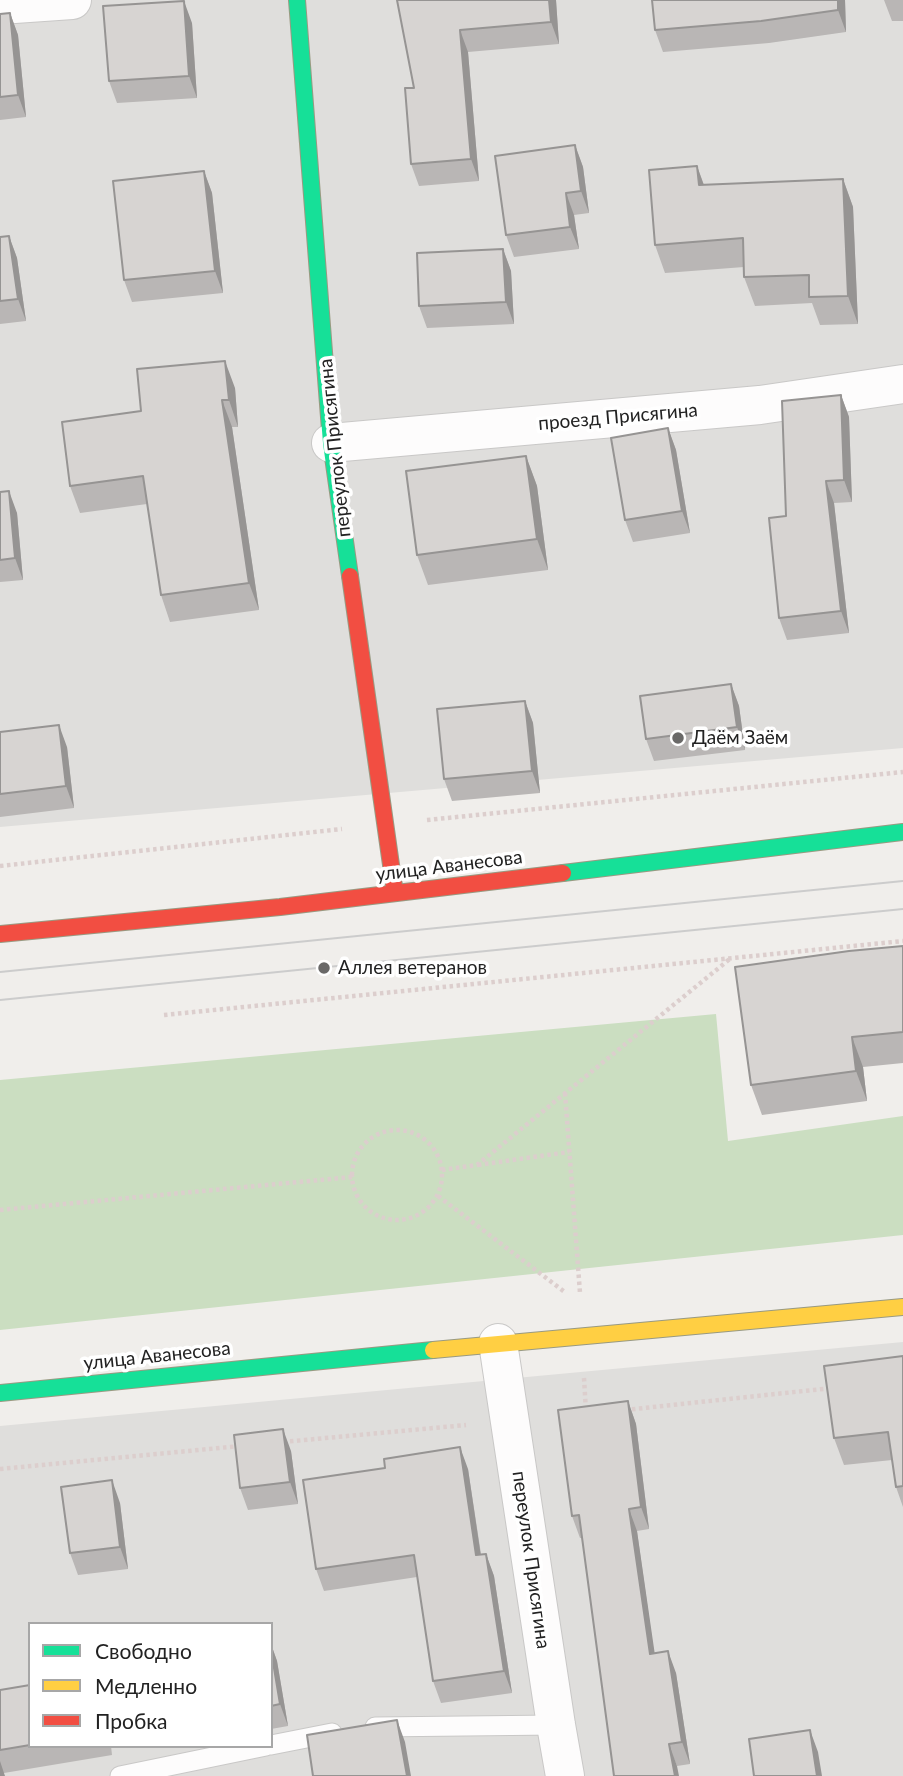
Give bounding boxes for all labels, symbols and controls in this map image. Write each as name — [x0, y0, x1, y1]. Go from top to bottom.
street label: переулок Присягина — [314, 358, 356, 538]
street label: проезд Присягина — [537, 399, 699, 435]
place label: Даём Заём — [692, 727, 788, 749]
marker: Даём Заём — [670, 730, 686, 746]
street label: улица Аванесова — [374, 846, 524, 886]
place label: Аллея ветеранов — [338, 957, 487, 979]
marker: Аллея ветеранов — [316, 960, 332, 976]
street label: улица Аванесова — [82, 1337, 232, 1375]
street label: переулок Присягина — [507, 1470, 555, 1650]
legend — [28, 1622, 273, 1748]
text: Свободно — [95, 1638, 192, 1663]
text: Медленно — [95, 1673, 197, 1698]
text: Пробка — [95, 1708, 168, 1733]

